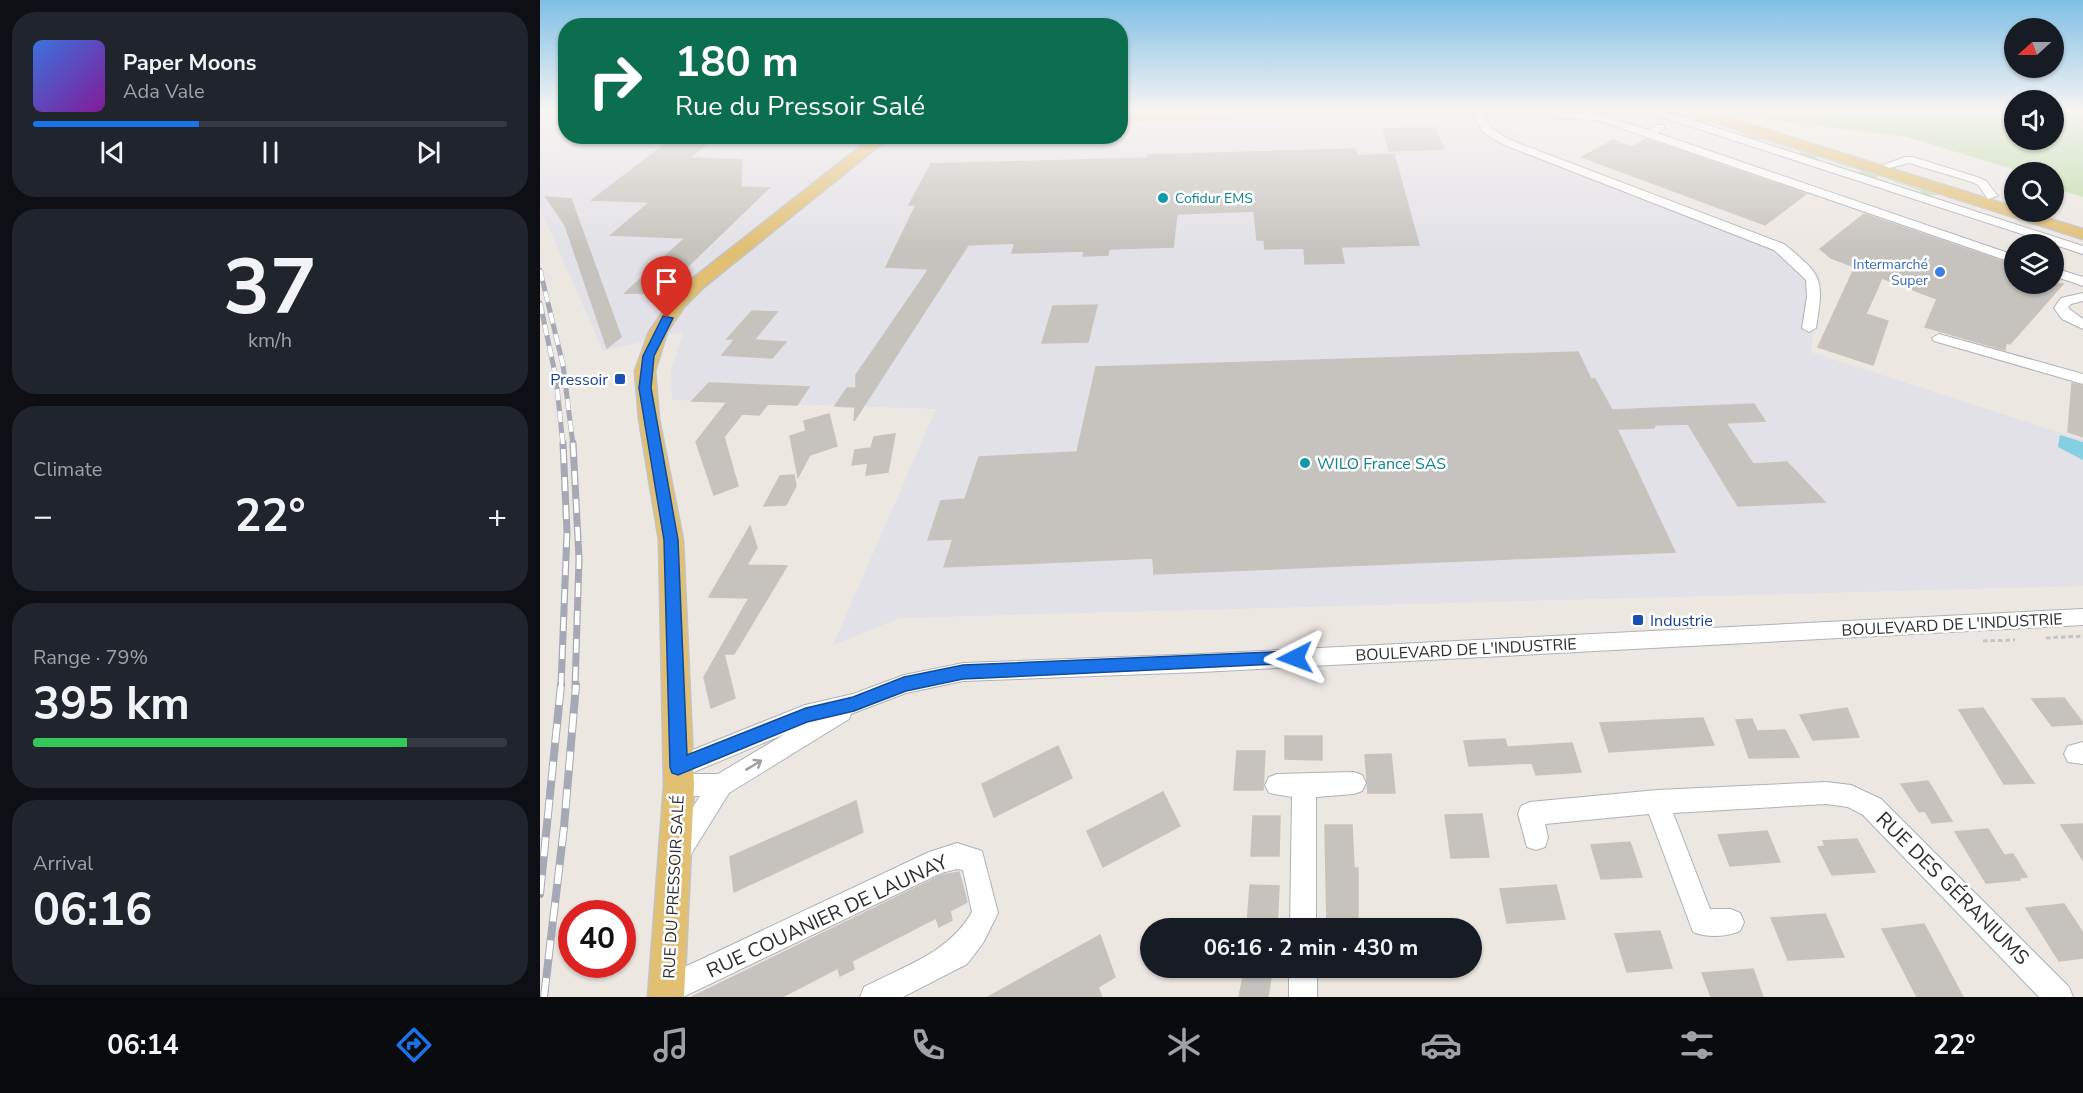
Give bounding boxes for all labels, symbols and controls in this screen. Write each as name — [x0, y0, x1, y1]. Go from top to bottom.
north arrow — [2004, 18, 2064, 78]
map controls — [2004, 18, 2064, 294]
text: 180 m — [675, 34, 799, 91]
icon: right — [576, 42, 654, 120]
text: Paper Moons — [123, 48, 257, 78]
text: Ada Vale — [123, 78, 205, 105]
text: Rue du Pressoir Salé — [675, 88, 925, 125]
button: sound — [2004, 90, 2064, 150]
icon: previous — [96, 136, 129, 169]
icon: pause — [254, 136, 287, 169]
icon: next — [412, 136, 445, 169]
button: search — [2004, 162, 2064, 222]
place label: Cofidur EMS — [1175, 189, 1253, 208]
marker: Cofidur EMS — [1156, 191, 1170, 205]
text: 37 — [223, 234, 317, 341]
button: layers — [2004, 234, 2064, 294]
place label: Intermarché Super — [1853, 255, 1928, 290]
pin — [641, 256, 692, 318]
icon: arrive — [650, 265, 683, 298]
marker: Intermarché Super — [1933, 265, 1947, 279]
text: km/h — [248, 327, 292, 354]
place label: Pressoir — [550, 369, 608, 391]
marker: Pressoir — [613, 372, 627, 386]
place label: WILO France SAS — [1317, 453, 1446, 475]
text: Climate — [33, 456, 102, 483]
marker: WILO France SAS — [1298, 456, 1312, 470]
text: 22° — [234, 486, 306, 547]
text: − — [33, 494, 53, 539]
text: + — [487, 494, 507, 539]
street label: BOULEVARD DE L'INDUSTRIE — [1841, 608, 2063, 642]
place label: Industrie — [1650, 610, 1713, 632]
marker: Industrie — [1631, 613, 1645, 627]
position arrow — [1263, 626, 1327, 690]
street label: BOULEVARD DE L'INDUSTRIE — [1355, 633, 1577, 667]
text: Range · 79% — [33, 644, 148, 671]
text: 395 km — [33, 674, 190, 735]
one-way arrow — [745, 758, 762, 770]
street label: RUE DU PRESSOIR SALÉ — [658, 795, 690, 979]
street label: RUE DES GÉRANIUMS — [1870, 806, 2035, 971]
street label: RUE COUANIER DE LAUNAY — [702, 848, 953, 984]
text: Arrival — [33, 850, 93, 877]
text: 06:16 — [33, 880, 152, 941]
speed limit sign: 40 — [558, 900, 636, 978]
text: 06:16 · 2 min · 430 m — [1204, 933, 1418, 963]
icon: directions — [393, 1024, 435, 1066]
icon: music — [650, 1024, 692, 1066]
icon: phone — [907, 1024, 949, 1066]
icon: climate — [1163, 1024, 1205, 1066]
icon: car — [1420, 1024, 1462, 1066]
icon: filters — [1676, 1024, 1718, 1066]
text: 06:14 — [107, 1027, 179, 1064]
text: 22° — [1933, 1027, 1976, 1064]

